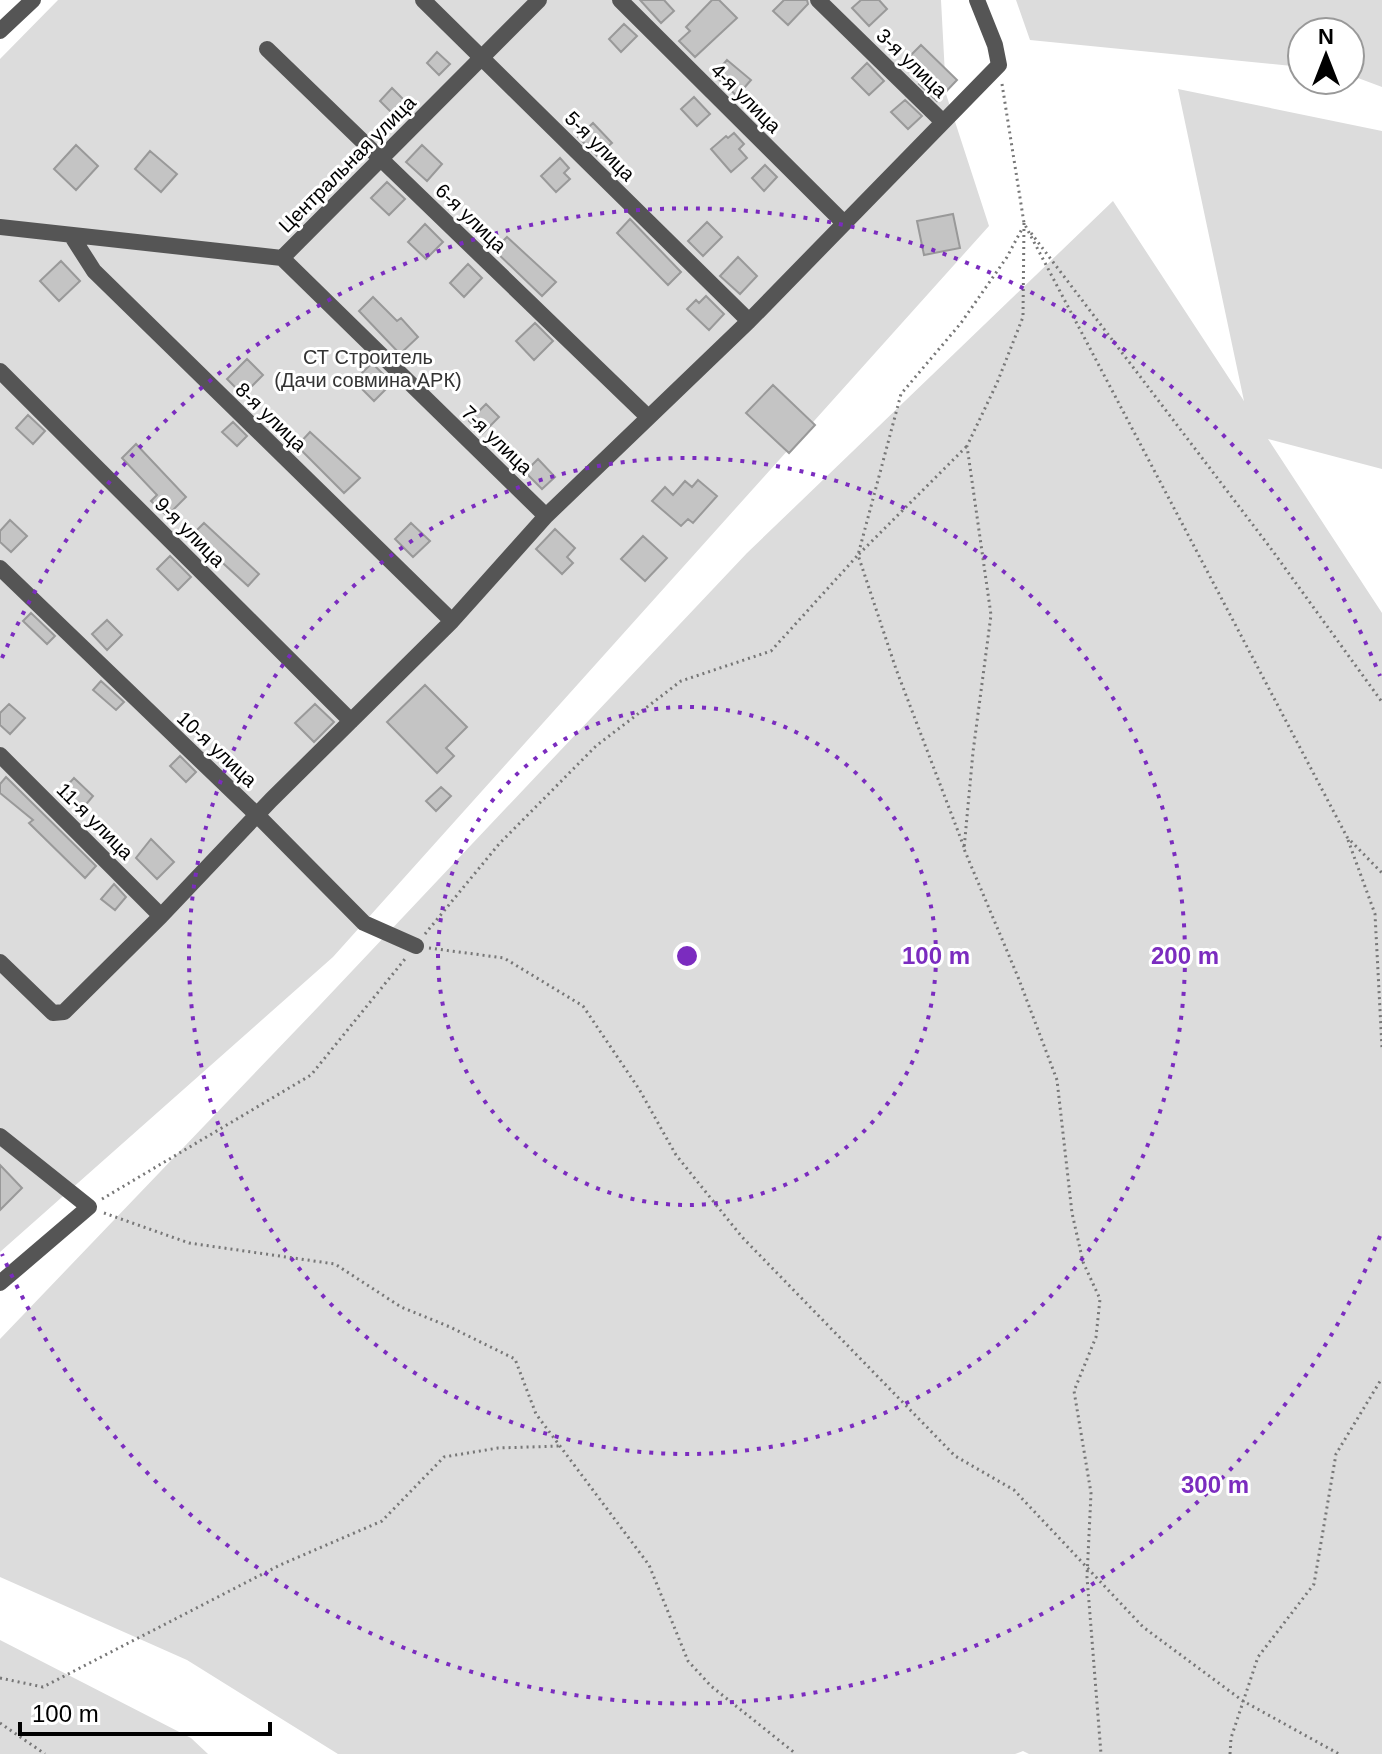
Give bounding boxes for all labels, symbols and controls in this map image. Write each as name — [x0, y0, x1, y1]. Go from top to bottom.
north arrow — [1286, 16, 1366, 96]
street label: 3-я улица — [872, 24, 952, 102]
text: N — [1318, 24, 1334, 49]
street label: 4-я улица — [707, 59, 786, 138]
street label: Центральная улица — [274, 91, 420, 237]
street label: 5-я улица — [561, 107, 640, 186]
street label: 6-я улица — [431, 179, 511, 257]
park label: СТ Строитель (Дачи совмина АРК) — [274, 346, 462, 391]
street label: 8-я улица — [231, 378, 311, 456]
street label: 7-я улица — [457, 401, 537, 479]
street label: 9-я улица — [151, 493, 230, 572]
street label: 10-я улица — [173, 707, 262, 792]
street label: 11-я улица — [52, 778, 138, 864]
centre of rings — [673, 942, 701, 970]
text: 100 m — [902, 942, 970, 969]
text: 200 m — [1151, 942, 1219, 969]
text: 300 m — [1181, 1471, 1249, 1498]
scale bar — [20, 1686, 270, 1736]
text: 100 m — [32, 1700, 99, 1727]

